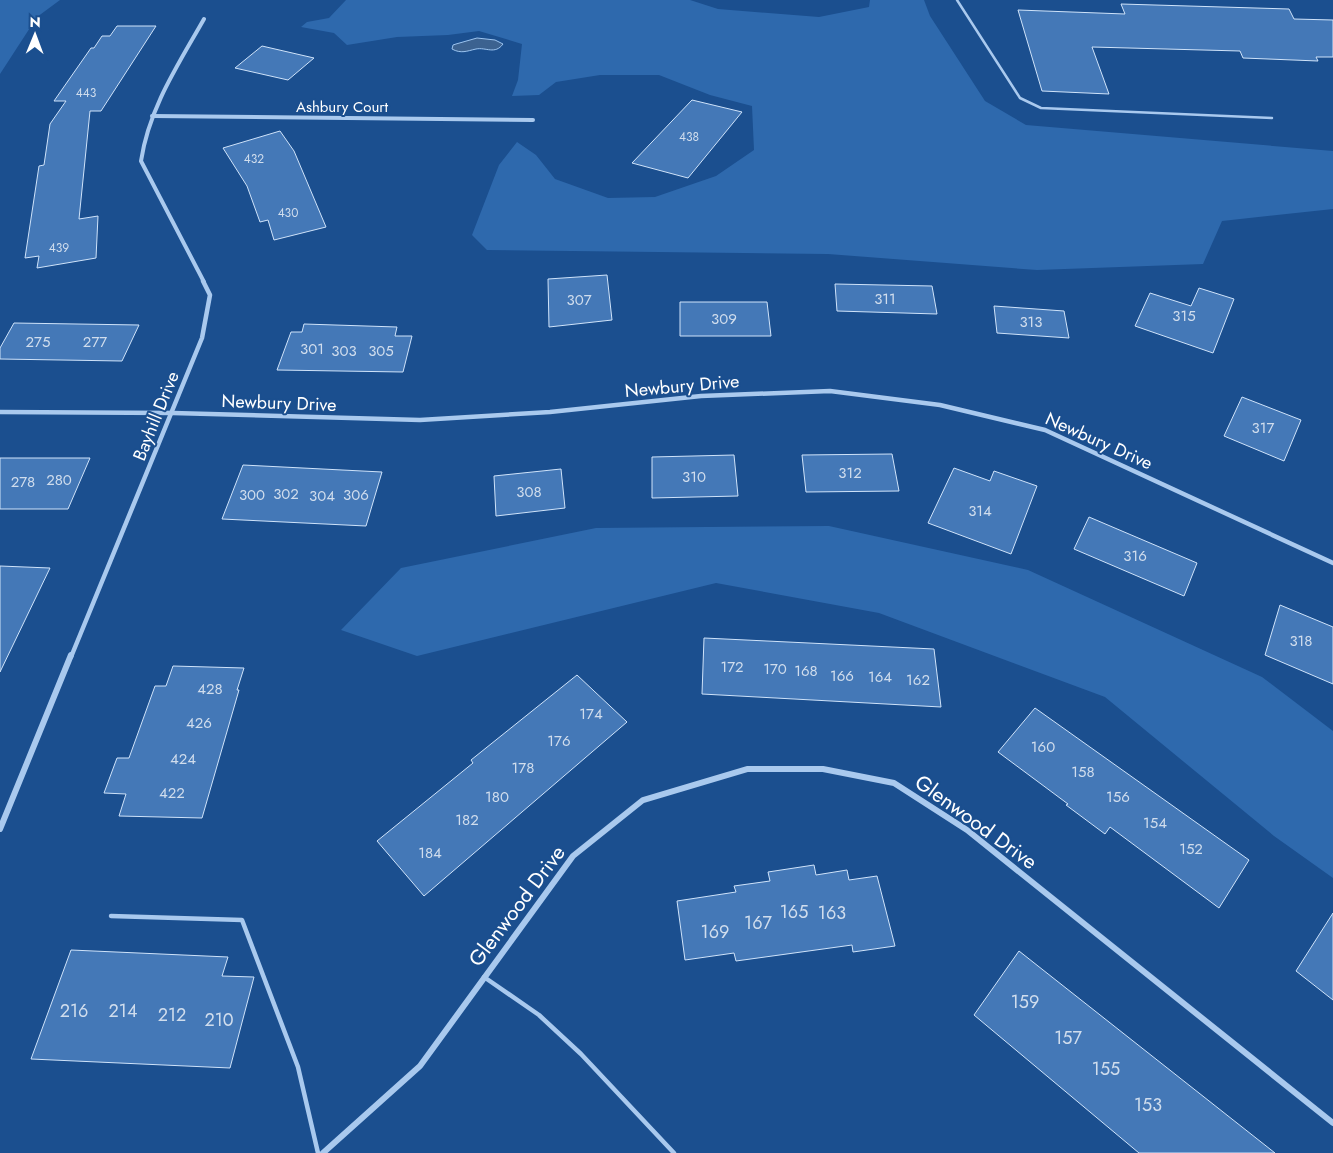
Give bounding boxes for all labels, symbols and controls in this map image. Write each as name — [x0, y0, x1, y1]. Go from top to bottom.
north arrow — [10, 10, 60, 60]
text: N — [29, 12, 41, 32]
house number: 443 — [76, 84, 97, 102]
street label: Ashbury Court — [296, 96, 388, 118]
house number: 438 — [679, 128, 699, 146]
house number: 432 — [244, 150, 264, 168]
house number: 430 — [278, 204, 298, 222]
house number: 439 — [49, 239, 69, 257]
house number: 311 — [874, 288, 896, 310]
house number: 307 — [566, 289, 592, 311]
house number: 315 — [1172, 305, 1196, 327]
house number: 309 — [711, 308, 737, 330]
house number: 313 — [1019, 311, 1043, 333]
house number: 275 — [26, 331, 50, 353]
house number: 277 — [83, 331, 107, 353]
house number: 301 — [300, 338, 324, 360]
house number: 303 — [331, 340, 357, 362]
house number: 305 — [368, 340, 394, 362]
street label: Bayhill Drive — [126, 367, 186, 465]
street label: Newbury Drive — [624, 368, 740, 404]
street label: Newbury Drive — [221, 388, 337, 418]
street label: Newbury Drive — [1041, 406, 1157, 476]
house number: 317 — [1252, 417, 1275, 439]
house number: 312 — [838, 462, 862, 484]
house number: 310 — [682, 466, 706, 488]
house number: 280 — [46, 469, 72, 491]
house number: 278 — [11, 471, 35, 493]
house number: 308 — [516, 481, 542, 503]
house number: 302 — [273, 483, 299, 505]
house number: 300 — [239, 484, 265, 506]
house number: 306 — [343, 484, 369, 506]
house number: 304 — [309, 485, 335, 507]
house number: 314 — [968, 500, 992, 522]
house number: 316 — [1123, 545, 1147, 567]
house number: 318 — [1289, 630, 1313, 652]
house number: 172 — [720, 656, 744, 678]
house number: 170 — [763, 658, 787, 680]
house number: 168 — [794, 660, 818, 682]
house number: 166 — [830, 665, 854, 687]
house number: 164 — [868, 666, 892, 688]
house number: 162 — [906, 669, 930, 691]
house number: 428 — [197, 678, 223, 700]
house number: 174 — [579, 703, 603, 725]
house number: 426 — [186, 712, 212, 734]
house number: 176 — [547, 730, 571, 752]
house number: 160 — [1031, 736, 1055, 758]
house number: 424 — [170, 748, 196, 770]
house number: 178 — [512, 757, 534, 779]
house number: 158 — [1071, 761, 1095, 783]
street label: Glenwood Drive — [909, 767, 1043, 877]
house number: 422 — [159, 782, 185, 804]
house number: 180 — [485, 786, 509, 808]
house number: 156 — [1106, 786, 1130, 808]
house number: 182 — [455, 809, 479, 831]
house number: 154 — [1143, 812, 1167, 834]
house number: 152 — [1179, 838, 1203, 860]
street label: Glenwood Drive — [461, 839, 573, 973]
house number: 184 — [418, 842, 442, 864]
house number: 165 — [780, 899, 808, 925]
house number: 163 — [818, 900, 846, 926]
house number: 167 — [744, 910, 773, 936]
house number: 169 — [701, 919, 729, 945]
house number: 159 — [1011, 989, 1039, 1015]
house number: 216 — [60, 998, 88, 1024]
house number: 214 — [109, 998, 137, 1024]
house number: 212 — [158, 1002, 186, 1028]
house number: 210 — [204, 1007, 234, 1033]
house number: 157 — [1054, 1025, 1082, 1051]
house number: 155 — [1092, 1056, 1120, 1082]
house number: 153 — [1134, 1092, 1162, 1118]

